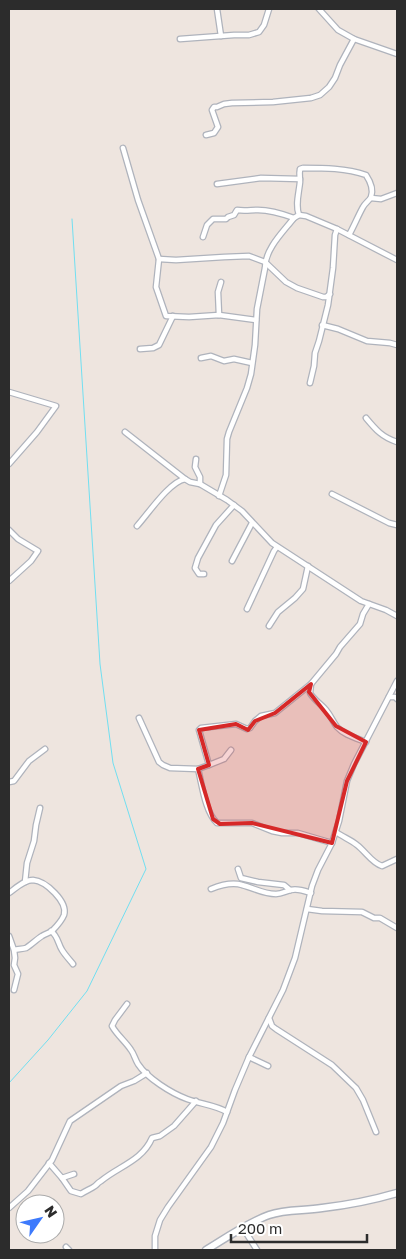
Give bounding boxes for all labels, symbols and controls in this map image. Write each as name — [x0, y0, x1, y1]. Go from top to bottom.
north arrow — [15, 1194, 65, 1244]
text: N — [41, 1202, 61, 1221]
scale bar — [231, 1212, 367, 1244]
text: 200 m — [238, 1219, 282, 1237]

